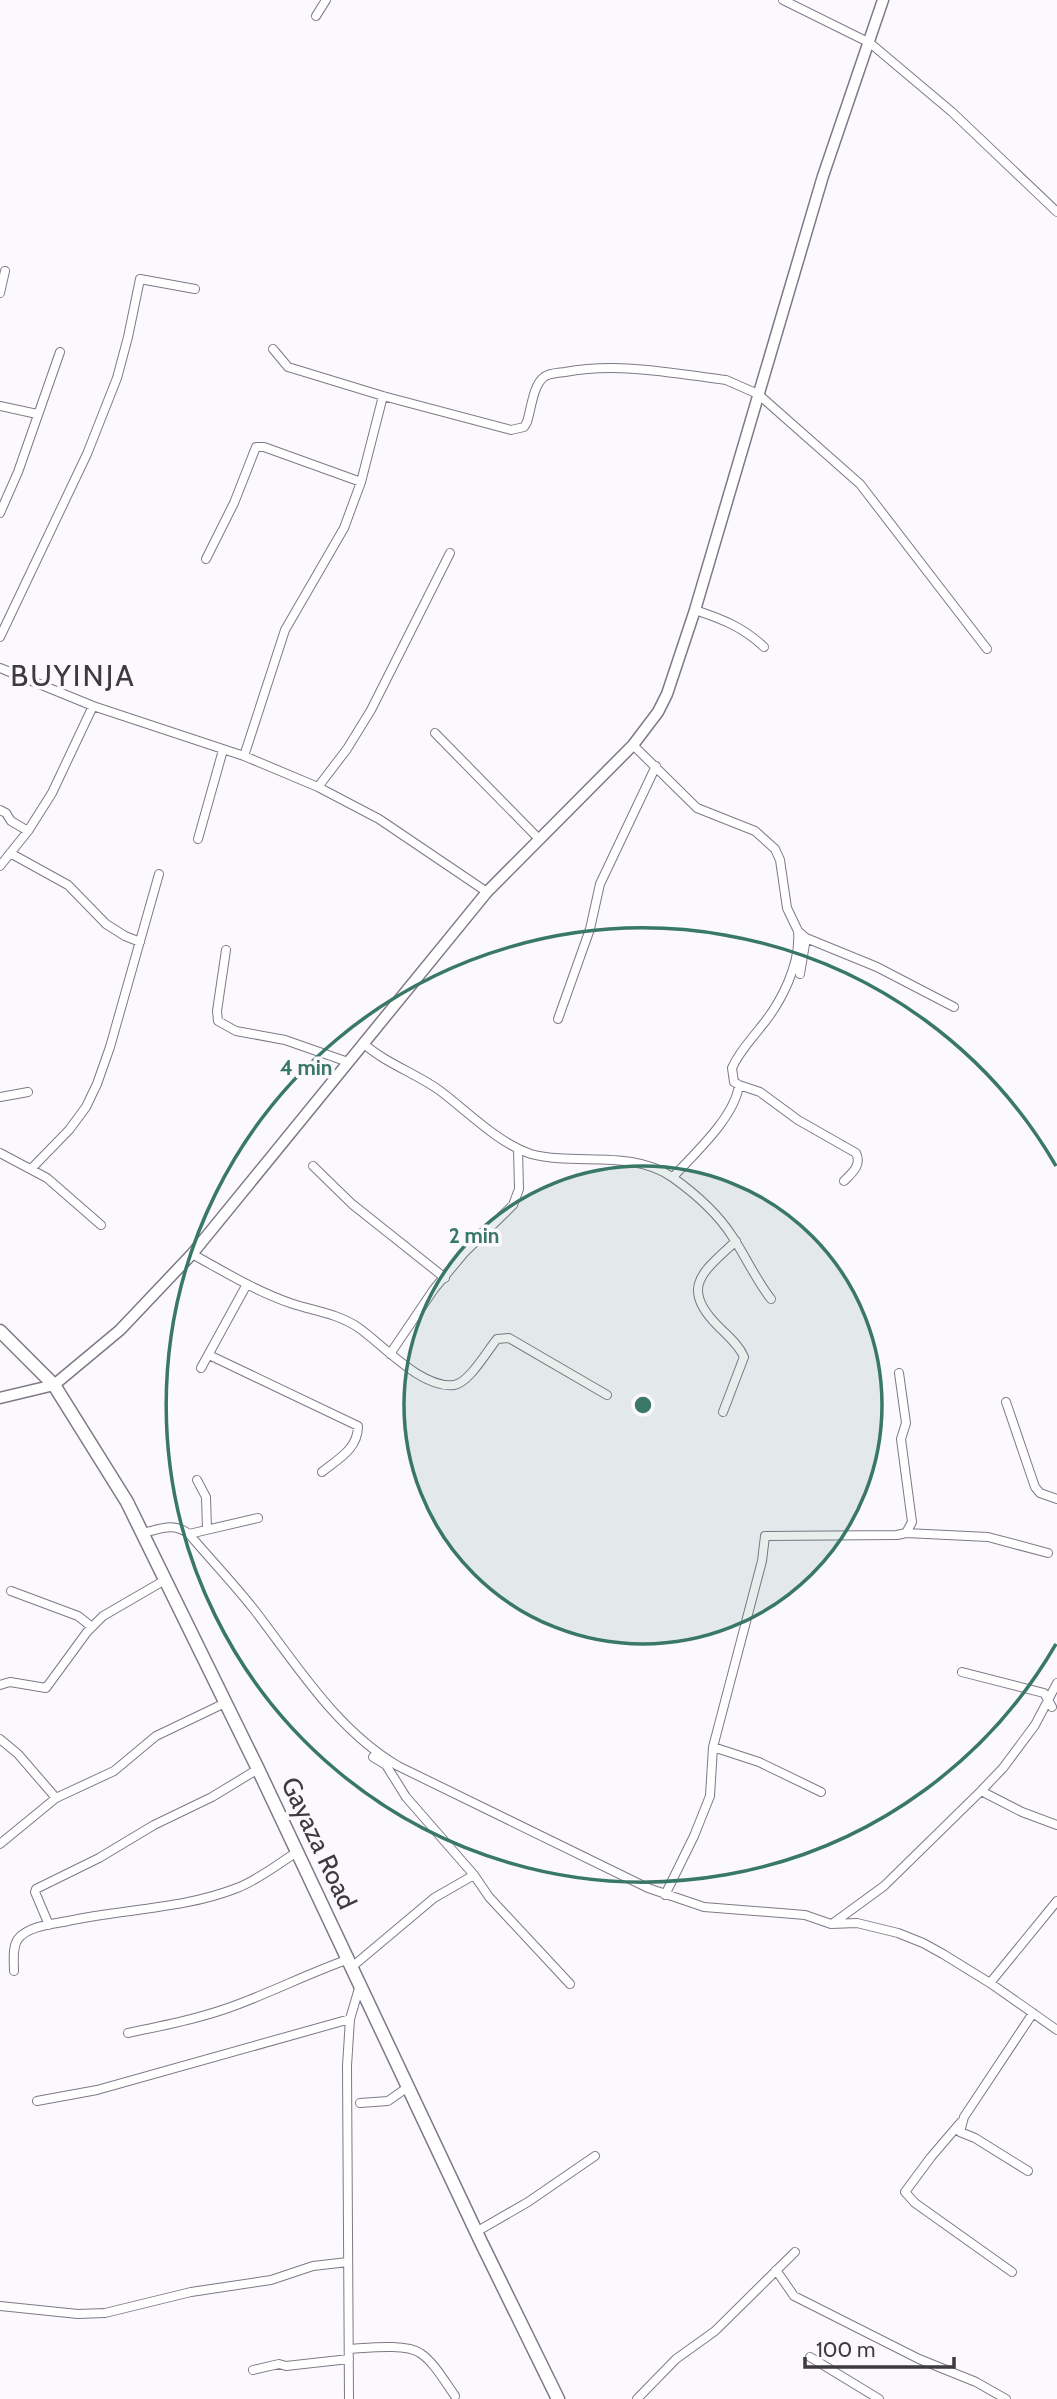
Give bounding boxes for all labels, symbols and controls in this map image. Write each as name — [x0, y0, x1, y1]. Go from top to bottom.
district label: BUYINJA — [10, 657, 136, 694]
text: 4 min — [280, 1055, 332, 1080]
text: 2 min — [449, 1223, 499, 1248]
centre of rings — [631, 1393, 655, 1417]
street label: Gayaza Road — [275, 1772, 363, 1914]
scale bar — [805, 2326, 954, 2370]
text: 100 m — [816, 2337, 875, 2362]

